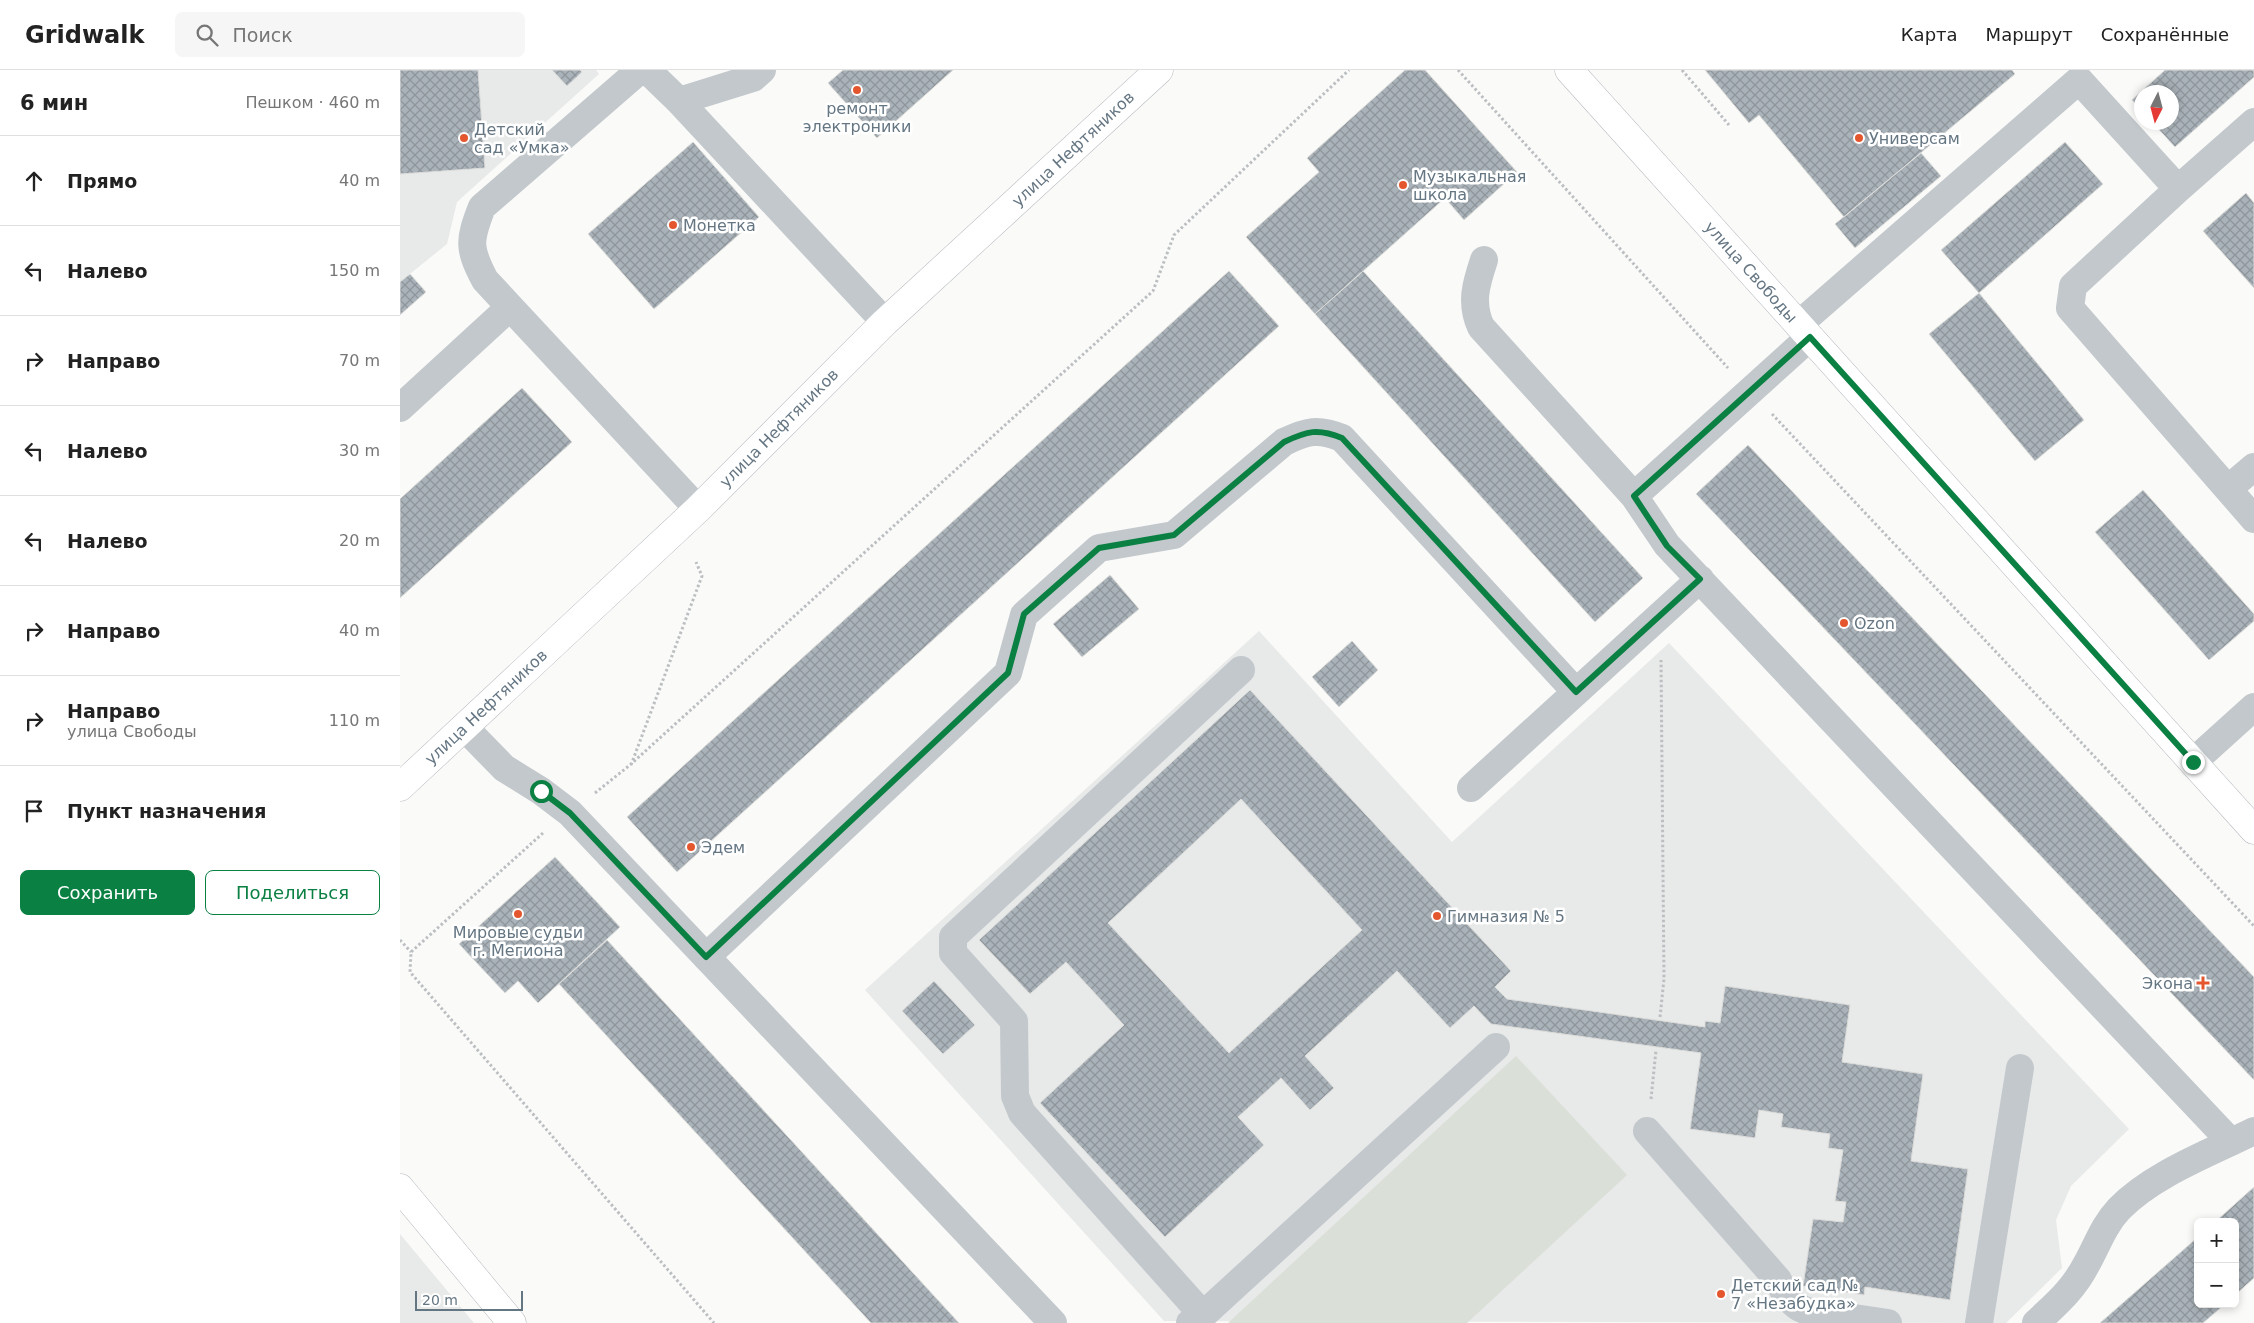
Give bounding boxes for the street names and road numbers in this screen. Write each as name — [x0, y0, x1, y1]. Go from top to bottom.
street label: улица Нефтяников — [1008, 87, 1138, 211]
street label: улица Свободы — [1701, 217, 1801, 327]
street label: улица Нефтяников — [716, 365, 842, 491]
street label: улица Нефтяников — [421, 645, 551, 769]

